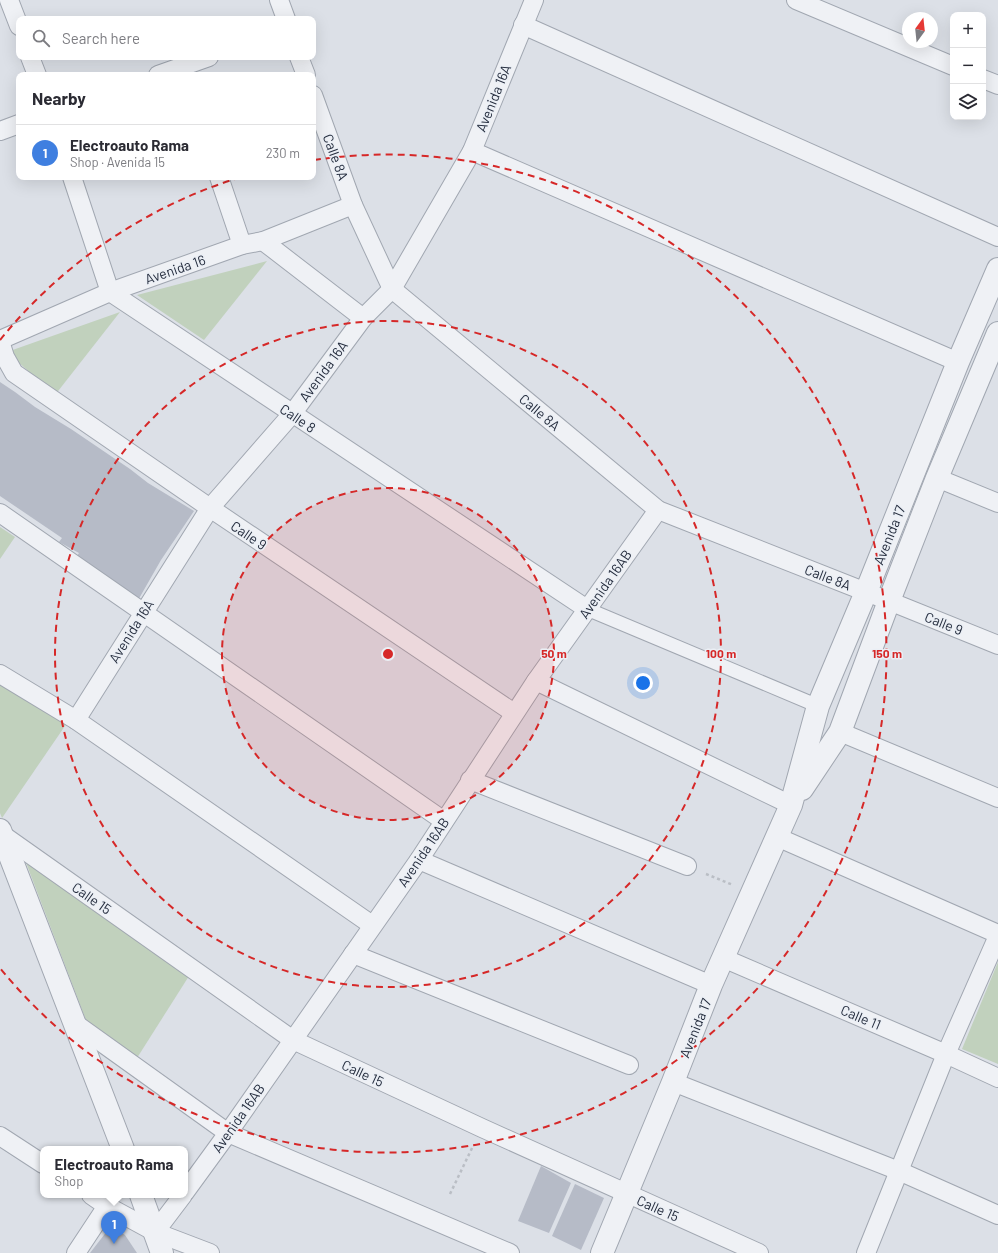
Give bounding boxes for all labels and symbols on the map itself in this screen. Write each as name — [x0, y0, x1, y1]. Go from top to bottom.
north arrow — [902, 12, 938, 48]
street label: Avenida 16A — [472, 61, 514, 134]
street label: Calle 8A — [320, 132, 352, 183]
street label: Avenida 16 — [143, 251, 207, 287]
street label: Avenida 16A — [295, 337, 351, 405]
street label: Calle 8A — [516, 390, 564, 434]
street label: Calle 8 — [277, 400, 319, 436]
street label: Avenida 17 — [869, 503, 909, 567]
street label: Calle 9 — [228, 517, 270, 553]
street label: Avenida 16AB — [575, 546, 635, 622]
street label: Calle 8A — [803, 560, 854, 594]
street label: Avenida 16A — [105, 596, 157, 666]
street label: Calle 9 — [922, 608, 966, 638]
text: 50 m — [541, 646, 567, 660]
text: 100 m — [706, 646, 736, 660]
text: 150 m — [872, 646, 902, 660]
centre of rings — [381, 647, 395, 661]
your location — [633, 673, 653, 693]
street label: Avenida 16AB — [394, 814, 452, 890]
street label: Calle 15 — [69, 878, 115, 918]
street label: Avenida 17 — [675, 996, 715, 1060]
street label: Calle 11 — [838, 1001, 884, 1033]
street label: Calle 15 — [339, 1056, 387, 1090]
street label: Avenida 16AB — [208, 1080, 268, 1156]
street label: Calle 15 — [634, 1191, 682, 1225]
pin: 1 — [101, 1211, 127, 1244]

